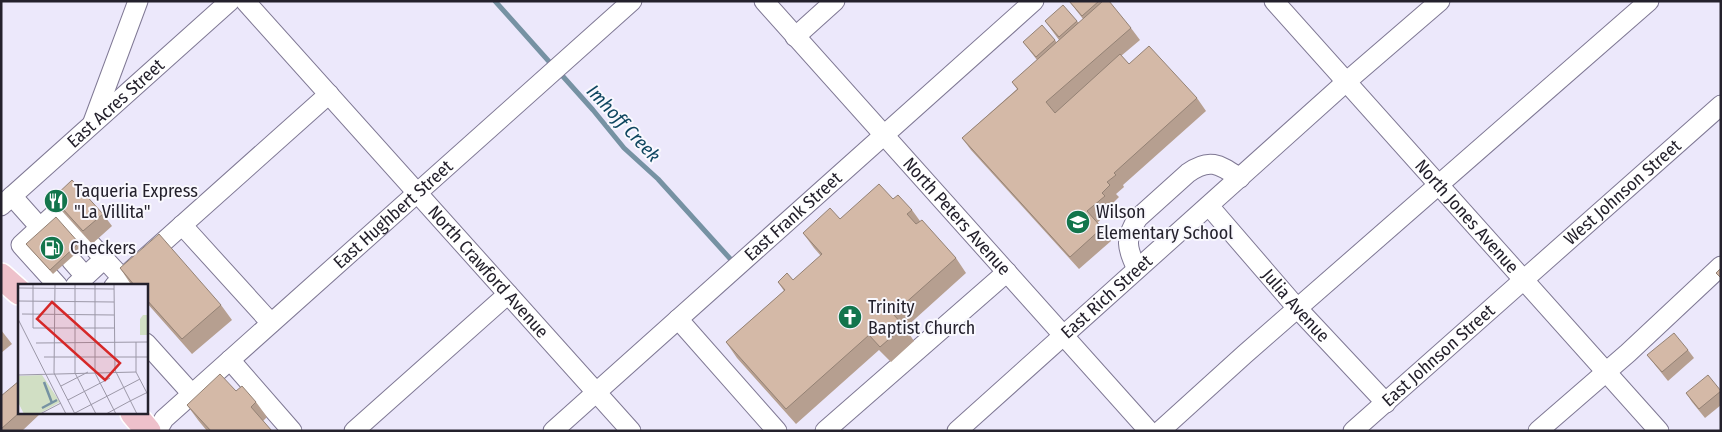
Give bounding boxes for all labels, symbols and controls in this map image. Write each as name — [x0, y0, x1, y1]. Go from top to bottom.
street label: East Acres Street — [63, 54, 169, 152]
water label: Imhoff Creek — [582, 80, 665, 167]
street label: West Johnson Street — [1560, 135, 1685, 250]
street label: North Peters Avenue — [898, 153, 1015, 280]
street label: East Hughbert Street — [329, 155, 457, 273]
street label: North Jones Avenue — [1410, 155, 1523, 278]
street label: East Frank Street — [740, 167, 846, 266]
place label: Taqueria Express "La Villita" — [74, 180, 198, 223]
restaurant icon: Taqueria Express "La Villita" — [43, 188, 69, 214]
street label: North Crawford Avenue — [423, 201, 553, 343]
place label: Wilson Elementary School — [1096, 201, 1233, 244]
school or university icon: Wilson Elementary School — [1065, 209, 1091, 235]
fuel station icon: Checkers — [39, 235, 65, 261]
place label: Checkers — [70, 237, 136, 259]
street label: East Rich Street — [1057, 250, 1157, 343]
street label: Julia Avenue — [1257, 264, 1334, 347]
inset map — [18, 284, 148, 414]
place label: Trinity Baptist Church — [868, 296, 975, 339]
street label: East Johnson Street — [1377, 300, 1499, 411]
church icon: Trinity Baptist Church — [837, 304, 863, 330]

